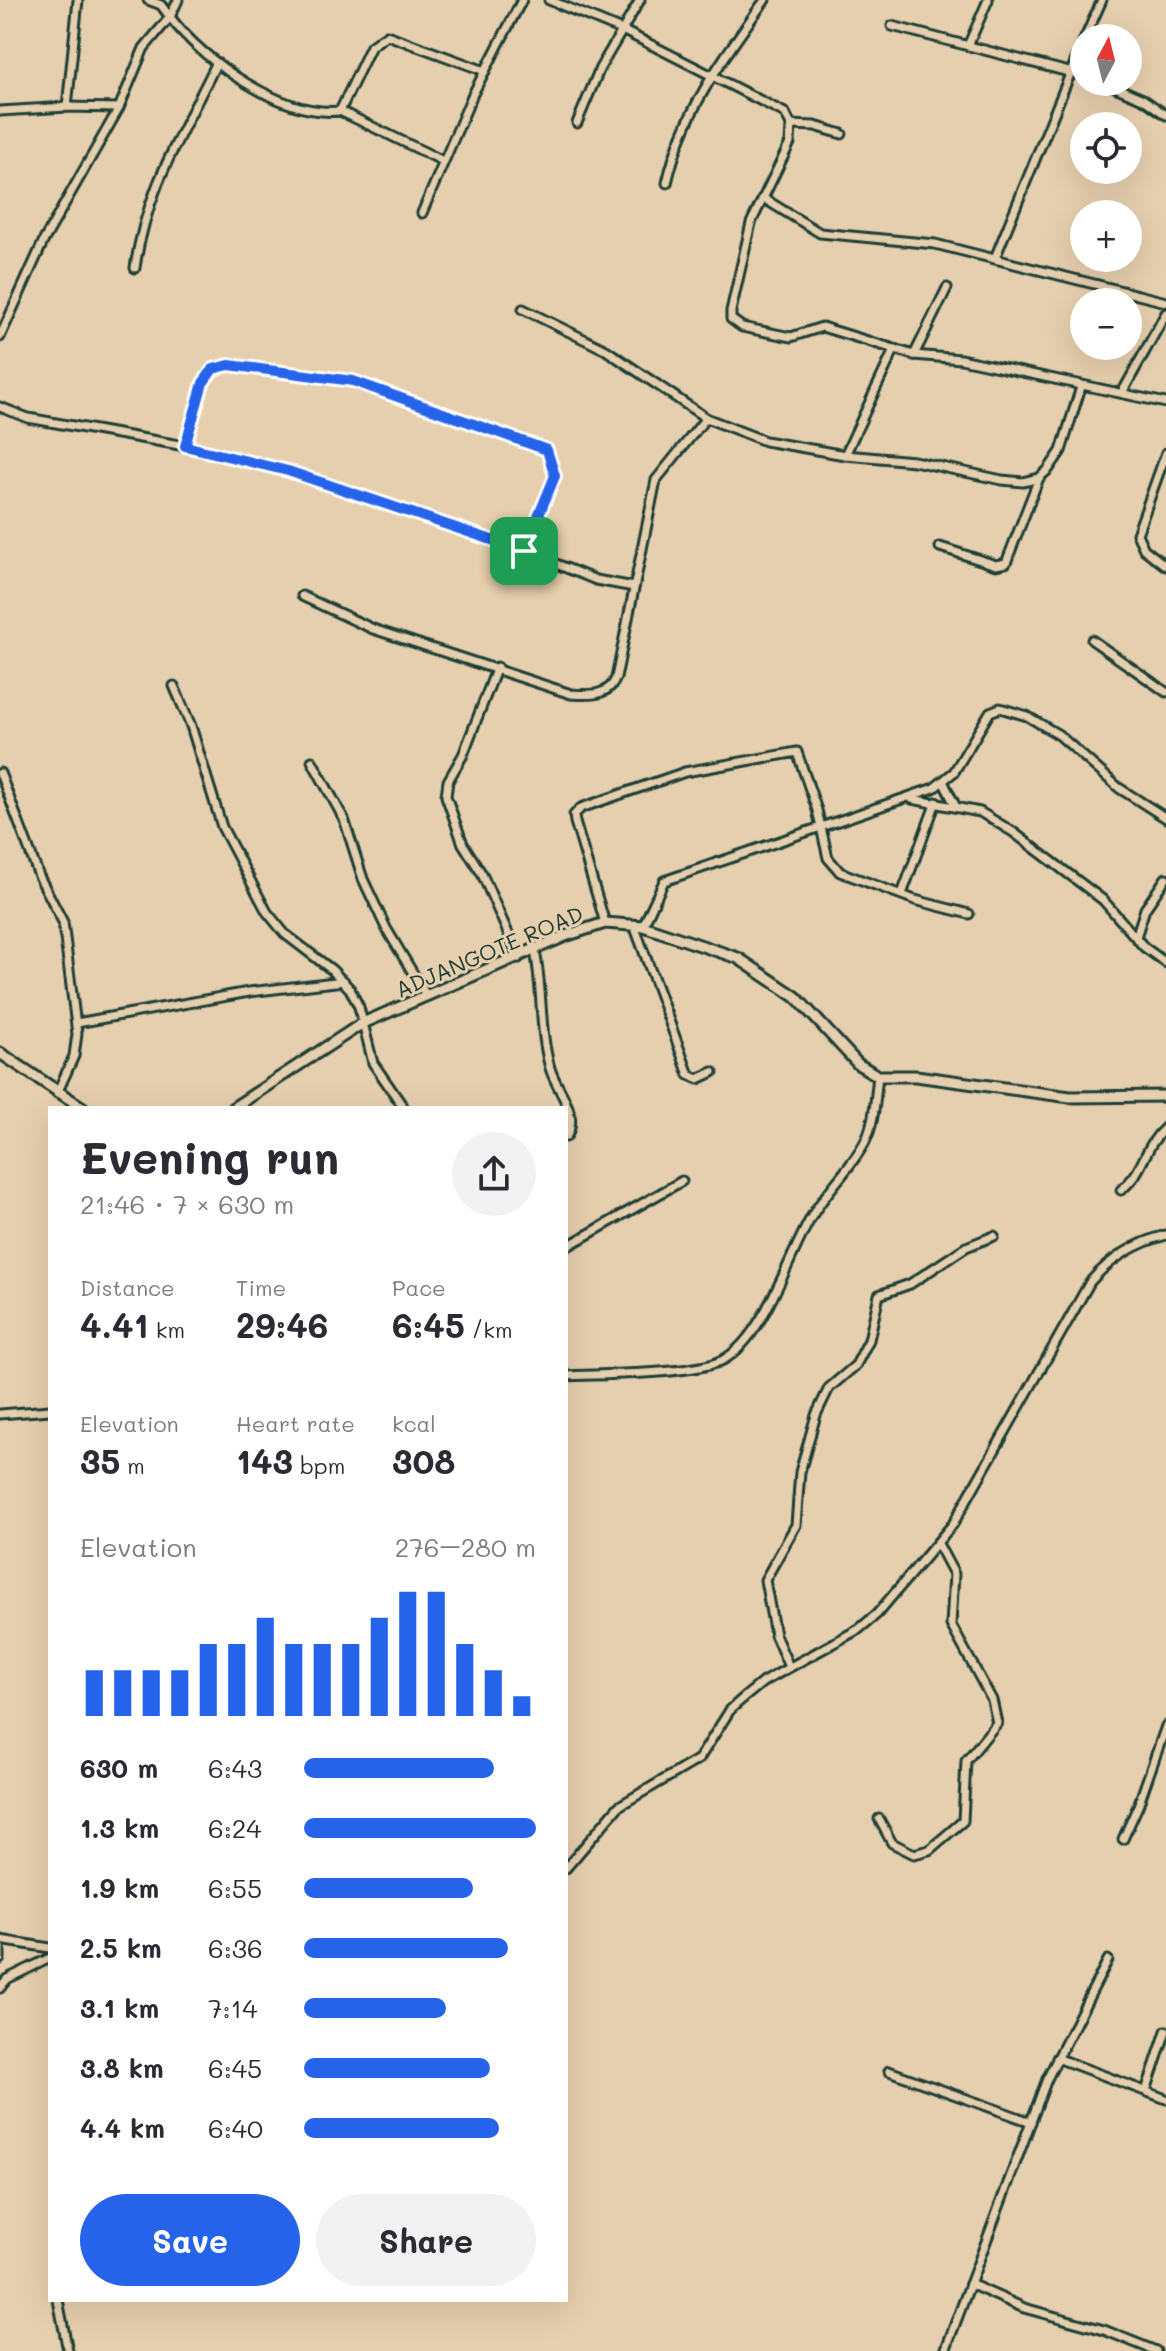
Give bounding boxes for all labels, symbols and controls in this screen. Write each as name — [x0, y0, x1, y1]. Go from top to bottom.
north arrow — [1070, 24, 1142, 96]
map controls — [1070, 24, 1142, 360]
button: locate — [1070, 112, 1142, 184]
button: + — [1070, 200, 1142, 272]
button: − — [1070, 288, 1142, 360]
pin — [490, 517, 558, 585]
icon: arrive — [502, 529, 546, 573]
street label: ADJANGOTE ROAD — [391, 898, 587, 1004]
text: Evening run — [80, 1128, 339, 1185]
button: share — [452, 1132, 536, 1216]
text: 21:46 · 7 × 630 m — [80, 1187, 294, 1221]
text: Distance — [80, 1273, 175, 1302]
text: Time — [236, 1273, 286, 1302]
text: Pace — [392, 1273, 446, 1302]
text: 4.41 — [80, 1302, 149, 1347]
text: 29:46 — [236, 1302, 328, 1347]
text: 6:45 — [392, 1302, 465, 1347]
text: km — [149, 1315, 185, 1344]
text: /km — [465, 1315, 513, 1344]
text: Elevation — [80, 1409, 179, 1438]
text: Heart rate — [236, 1409, 355, 1438]
text: kcal — [392, 1409, 436, 1438]
text: 35 — [80, 1438, 120, 1483]
text: 143 — [236, 1438, 293, 1483]
text: 308 — [392, 1438, 455, 1483]
text: m — [120, 1451, 145, 1480]
text: bpm — [293, 1451, 345, 1480]
text: Elevation — [80, 1530, 197, 1564]
text: 276–280 m — [395, 1530, 536, 1564]
text: 630 m — [80, 1751, 158, 1785]
text: 6:43 — [208, 1751, 262, 1785]
text: 1.3 km — [80, 1811, 159, 1845]
text: 6:24 — [208, 1811, 262, 1845]
text: 1.9 km — [80, 1871, 159, 1905]
text: 6:55 — [208, 1871, 262, 1905]
text: 2.5 km — [80, 1931, 162, 1965]
text: 6:36 — [208, 1931, 263, 1965]
text: 3.1 km — [80, 1991, 159, 2025]
text: 7:14 — [208, 1991, 257, 2025]
text: 3.8 km — [80, 2051, 164, 2085]
text: 6:45 — [208, 2051, 262, 2085]
text: 4.4 km — [80, 2111, 165, 2145]
text: 6:40 — [208, 2111, 263, 2145]
button: Save — [80, 2194, 300, 2286]
button: Share — [316, 2194, 536, 2286]

